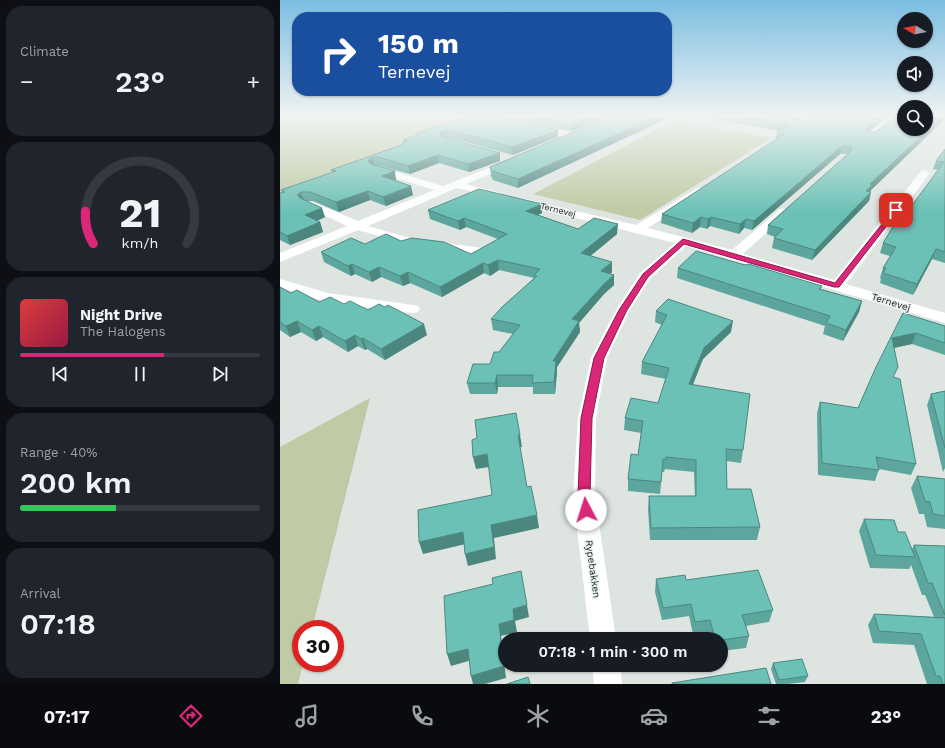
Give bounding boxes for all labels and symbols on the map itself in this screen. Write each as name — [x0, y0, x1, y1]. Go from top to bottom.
north arrow — [897, 12, 933, 48]
pin — [879, 193, 913, 227]
street label: Ternevej — [539, 201, 577, 219]
street label: Ternevej — [870, 291, 912, 313]
position arrow — [565, 489, 607, 531]
street label: Rypebakken — [583, 539, 603, 599]
speed limit sign: 30 — [292, 620, 344, 672]

